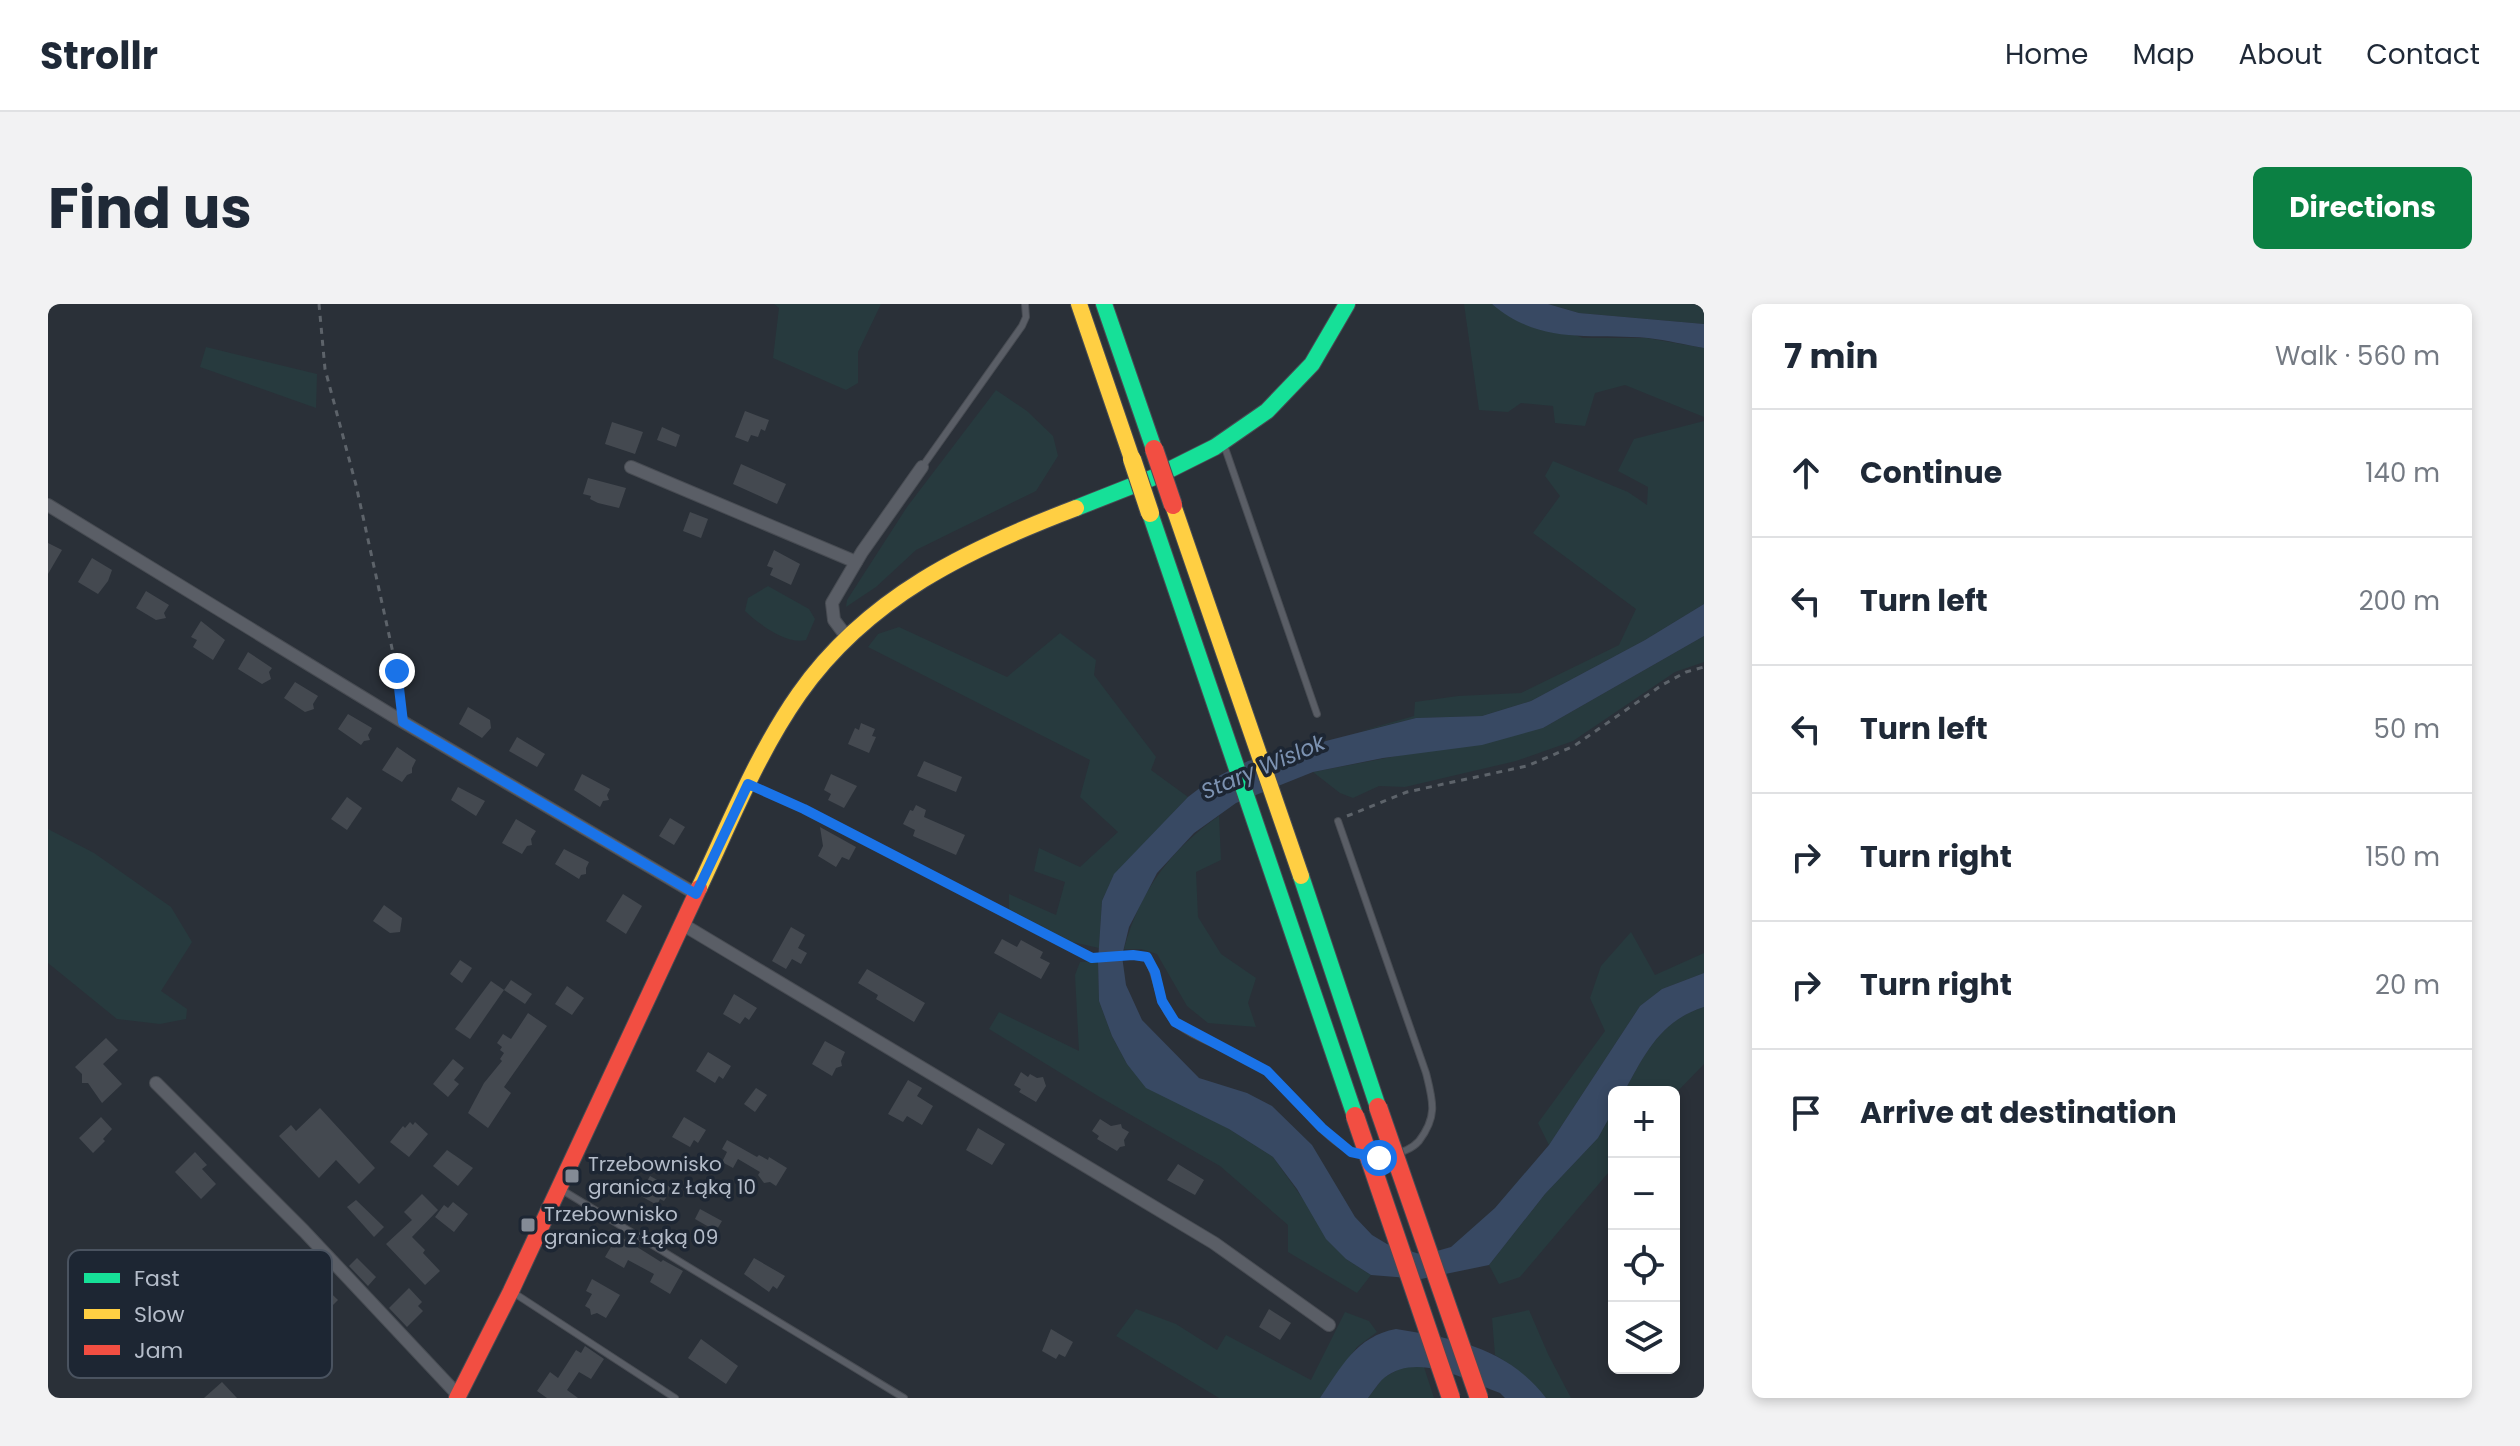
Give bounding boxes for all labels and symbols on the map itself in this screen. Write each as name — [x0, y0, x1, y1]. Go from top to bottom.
route end — [379, 653, 415, 689]
water label: Stary Wislok — [1196, 726, 1331, 807]
route start — [1361, 1140, 1397, 1176]
place label: Trzebownisko granica z Łąką 10 — [588, 1150, 756, 1201]
marker: Trzebownisko granica z Łąką 10 — [563, 1167, 581, 1185]
place label: Trzebownisko granica z Łąką 09 — [544, 1200, 718, 1251]
marker: Trzebownisko granica z Łąką 09 — [519, 1216, 537, 1234]
legend — [68, 1250, 332, 1378]
text: Fast — [134, 1263, 179, 1294]
text: Slow — [134, 1299, 184, 1330]
text: Jam — [134, 1335, 183, 1366]

